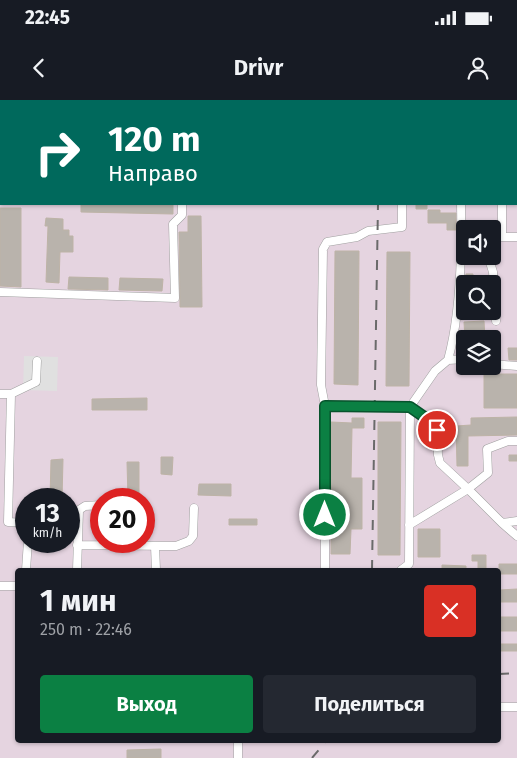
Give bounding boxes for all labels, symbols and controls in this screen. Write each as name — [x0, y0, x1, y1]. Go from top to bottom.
text: 22:45 — [25, 6, 70, 29]
icon: back — [25, 54, 53, 82]
text: Drivr — [234, 54, 283, 81]
icon: person — [464, 54, 492, 82]
text: 120 m — [108, 118, 201, 160]
icon: right — [25, 120, 90, 185]
text: Направо — [108, 160, 198, 187]
map controls — [456, 220, 501, 375]
button: sound — [456, 220, 501, 265]
button: search — [456, 275, 501, 320]
button: layers — [456, 330, 501, 375]
pin — [416, 409, 458, 451]
icon: arrive — [423, 416, 451, 444]
speed limit sign: 20 — [90, 488, 155, 553]
position arrow — [298, 488, 350, 540]
text: 13 — [35, 499, 60, 529]
text: km/h — [33, 526, 62, 540]
text: 1 мин — [40, 583, 117, 619]
button: close — [424, 585, 476, 637]
text: 250 m · 22:46 — [40, 620, 132, 639]
button: Выход — [40, 675, 253, 733]
button: Поделиться — [263, 675, 476, 733]

